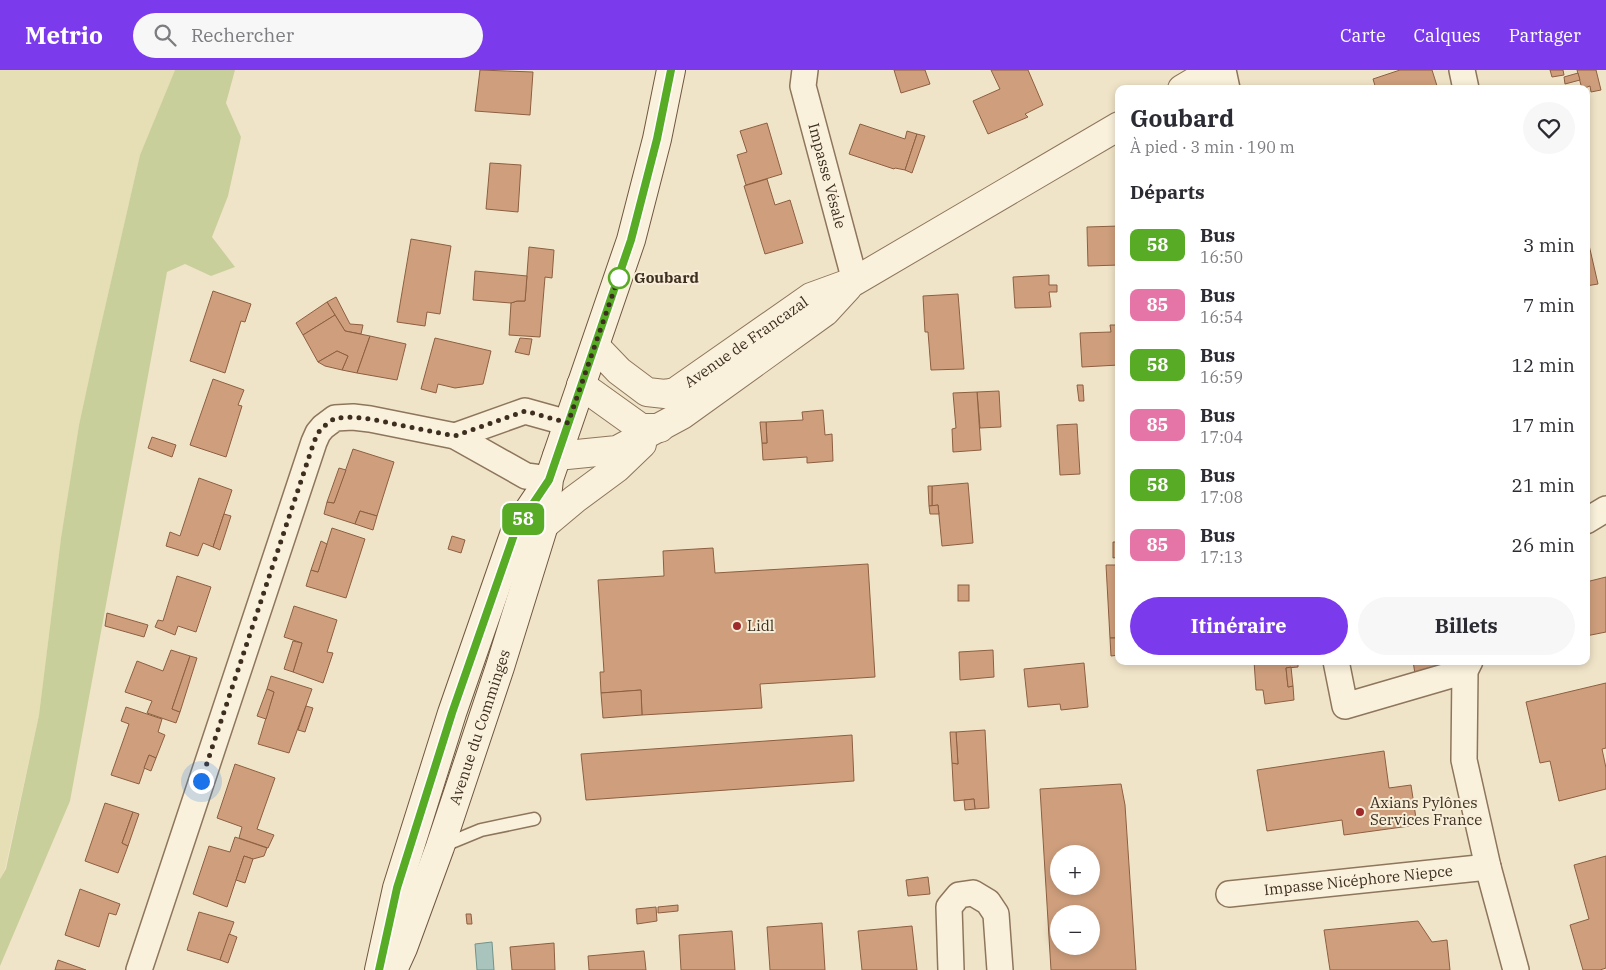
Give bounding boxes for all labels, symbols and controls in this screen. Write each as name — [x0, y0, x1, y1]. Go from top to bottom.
search box — [133, 13, 483, 58]
text: Metrio — [25, 19, 103, 51]
icon: search — [151, 21, 179, 49]
text: Rechercher — [191, 23, 294, 47]
text: Carte — [1340, 24, 1386, 47]
text: Calques — [1414, 24, 1481, 47]
text: Partager — [1509, 24, 1581, 47]
text: Goubard — [1130, 102, 1234, 134]
button: heart — [1523, 102, 1575, 154]
street label: Impasse Vésale — [804, 121, 851, 230]
text: À pied · 3 min · 190 m — [1130, 137, 1295, 157]
text: Départs — [1130, 180, 1205, 204]
text: Bus — [1200, 223, 1235, 247]
text: 58 — [1147, 233, 1168, 256]
text: 3 min — [1523, 233, 1575, 257]
text: 16:50 — [1200, 247, 1243, 267]
marker: Goubard — [608, 267, 630, 289]
place label: Goubard — [634, 268, 700, 287]
text: Bus — [1200, 283, 1235, 307]
street label: Avenue de Francazal — [681, 292, 812, 392]
text: 85 — [1147, 293, 1168, 316]
text: 7 min — [1523, 293, 1575, 317]
text: 16:54 — [1200, 307, 1243, 327]
text: Bus — [1200, 343, 1235, 367]
text: 58 — [1147, 353, 1168, 376]
text: 12 min — [1512, 353, 1575, 377]
text: 16:59 — [1200, 367, 1243, 387]
text: Bus — [1200, 403, 1235, 427]
text: 85 — [1147, 413, 1168, 436]
text: 17 min — [1512, 413, 1575, 437]
text: 17:04 — [1200, 427, 1243, 447]
text: Bus — [1200, 463, 1235, 487]
text: 58 — [1147, 473, 1168, 496]
text: 21 min — [1512, 473, 1575, 497]
text: 17:08 — [1200, 487, 1243, 507]
line badge: 58 — [500, 503, 546, 535]
text: 58 — [512, 507, 534, 530]
text: Bus — [1200, 523, 1235, 547]
text: 85 — [1147, 533, 1168, 556]
text: 26 min — [1512, 533, 1575, 557]
text: 17:13 — [1200, 547, 1243, 567]
button: Itinéraire — [1130, 597, 1348, 655]
button: Billets — [1358, 597, 1575, 655]
place label: Lidl — [747, 616, 774, 635]
marker: Lidl — [731, 620, 743, 632]
street label: Avenue du Comminges — [445, 647, 514, 807]
your location — [189, 769, 214, 794]
place label: Axians Pylônes Services France — [1370, 793, 1482, 829]
marker: Axians Pylônes Services France — [1354, 806, 1366, 818]
map controls — [1050, 845, 1100, 955]
button: + — [1050, 845, 1100, 895]
street label: Impasse Nicéphore Niepce — [1263, 861, 1454, 899]
button: − — [1050, 905, 1100, 955]

